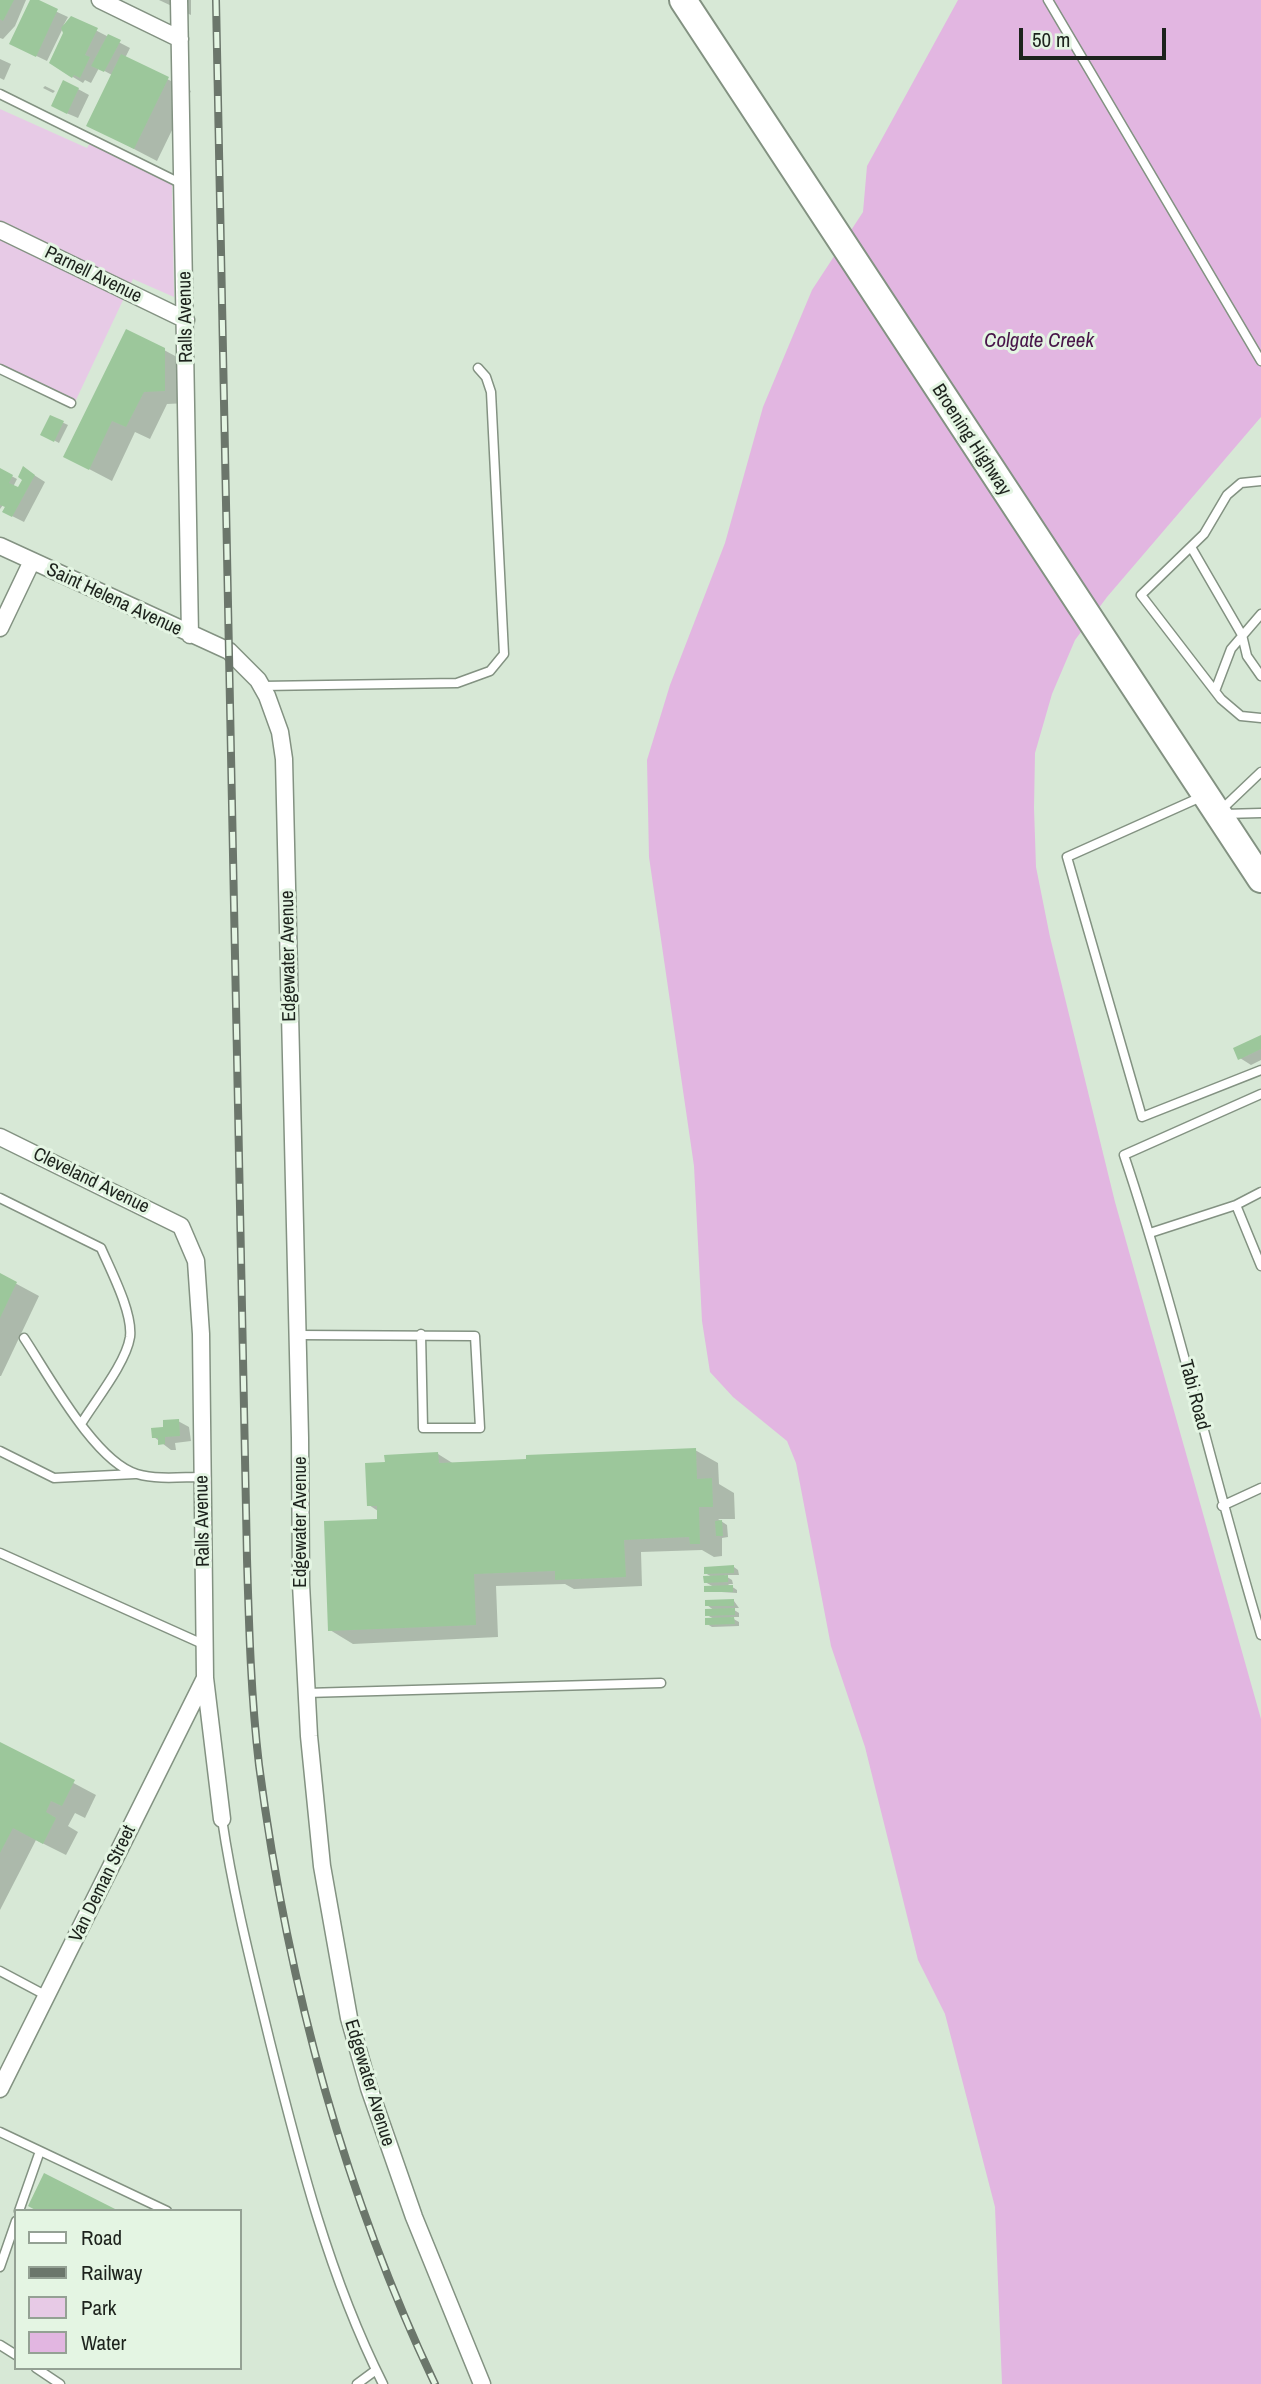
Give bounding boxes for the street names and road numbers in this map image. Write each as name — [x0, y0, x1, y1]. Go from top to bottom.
street label: Parnell Avenue — [41, 242, 145, 308]
street label: Ralls Avenue — [174, 271, 198, 363]
street label: Broening Highway — [927, 380, 1015, 500]
street label: Saint Helena Avenue — [43, 559, 185, 641]
street label: Edgewater Avenue — [276, 890, 302, 1022]
street label: Cleveland Avenue — [29, 1143, 153, 1219]
street label: Tabi Road — [1174, 1358, 1214, 1432]
street label: Edgewater Avenue — [290, 1456, 312, 1588]
street label: Ralls Avenue — [191, 1475, 215, 1567]
street label: Van Deman Street — [65, 1822, 141, 1946]
street label: Edgewater Avenue — [339, 2017, 399, 2149]

